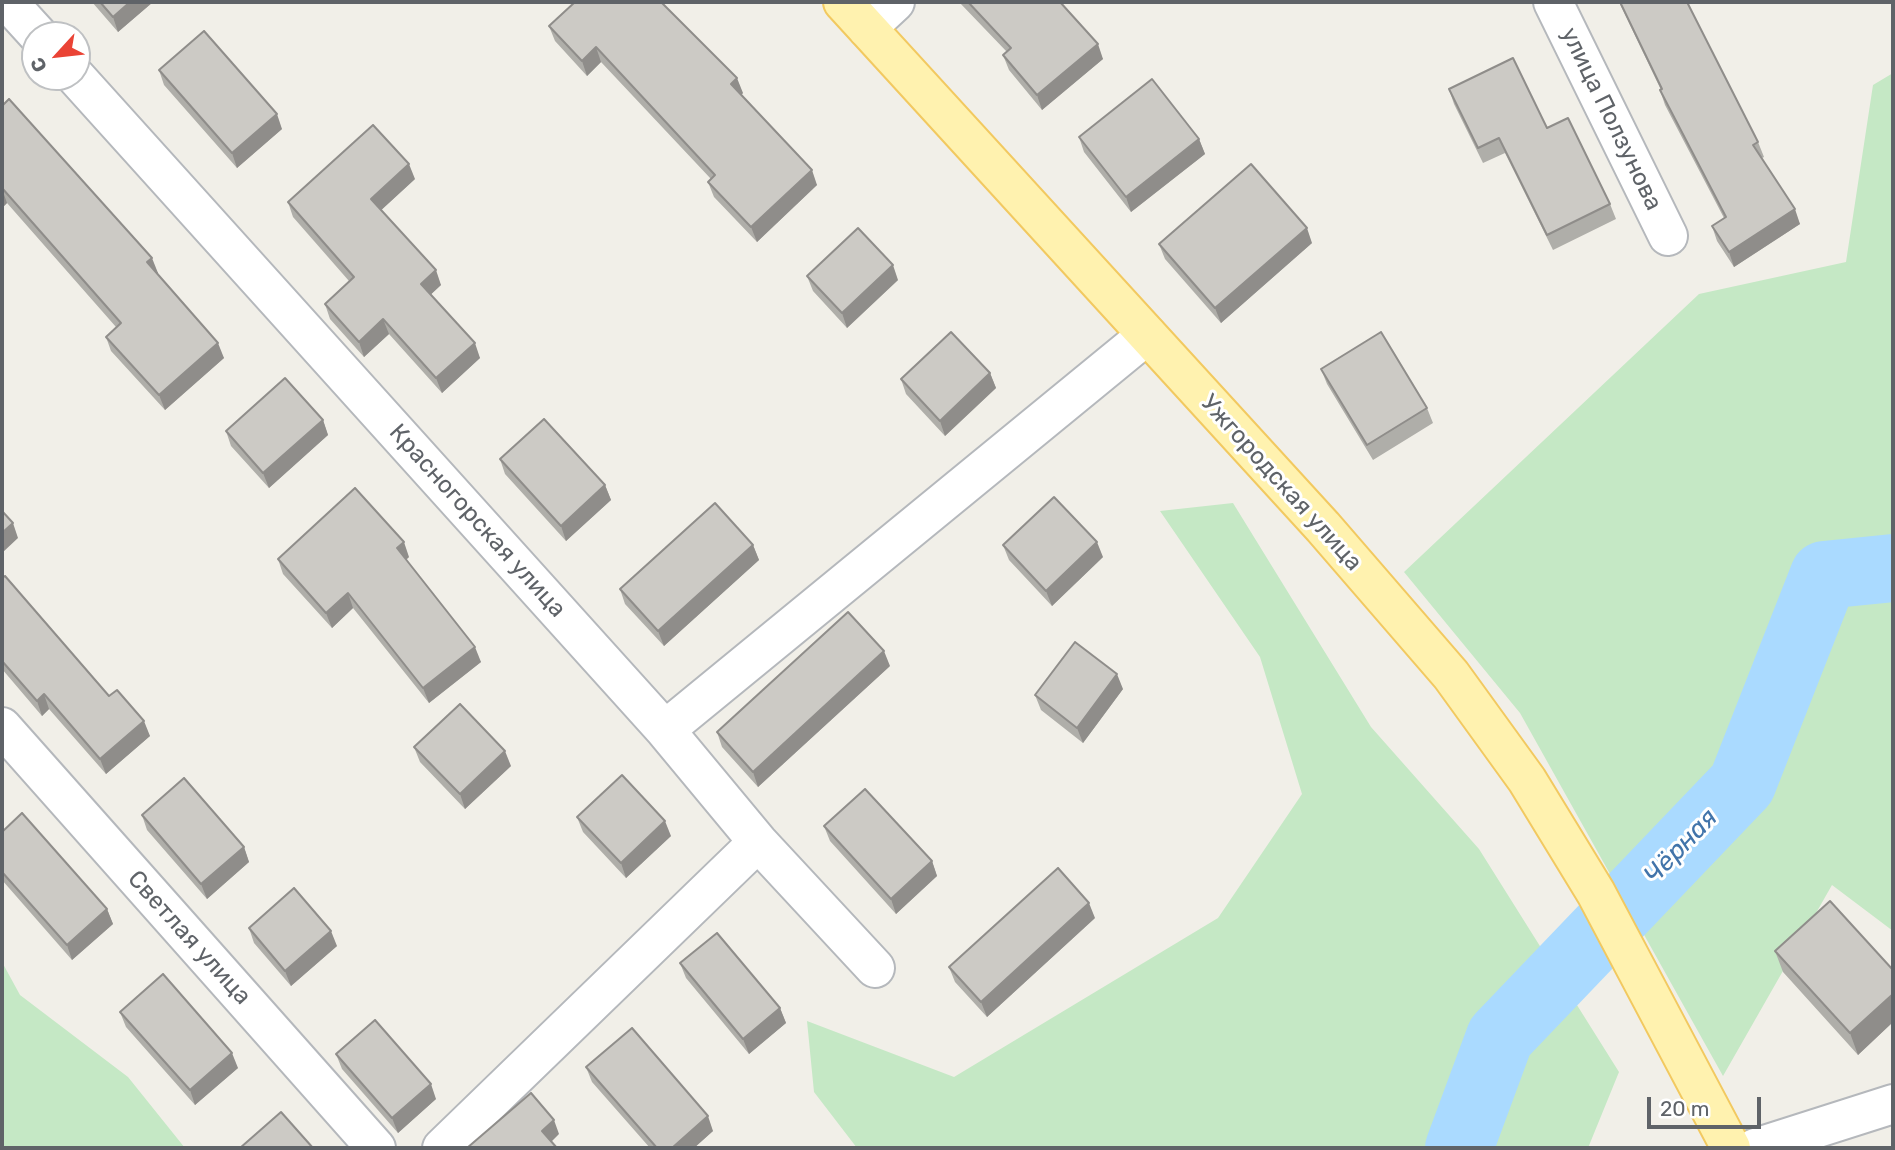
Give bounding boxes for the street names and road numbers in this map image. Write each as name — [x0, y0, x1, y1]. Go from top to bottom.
street label: улица Ползунова — [1554, 23, 1668, 215]
street label: Ужгородская улица — [1194, 389, 1368, 577]
street label: Красногорская улица — [383, 418, 571, 624]
street label: Светлая улица — [121, 865, 257, 1011]

